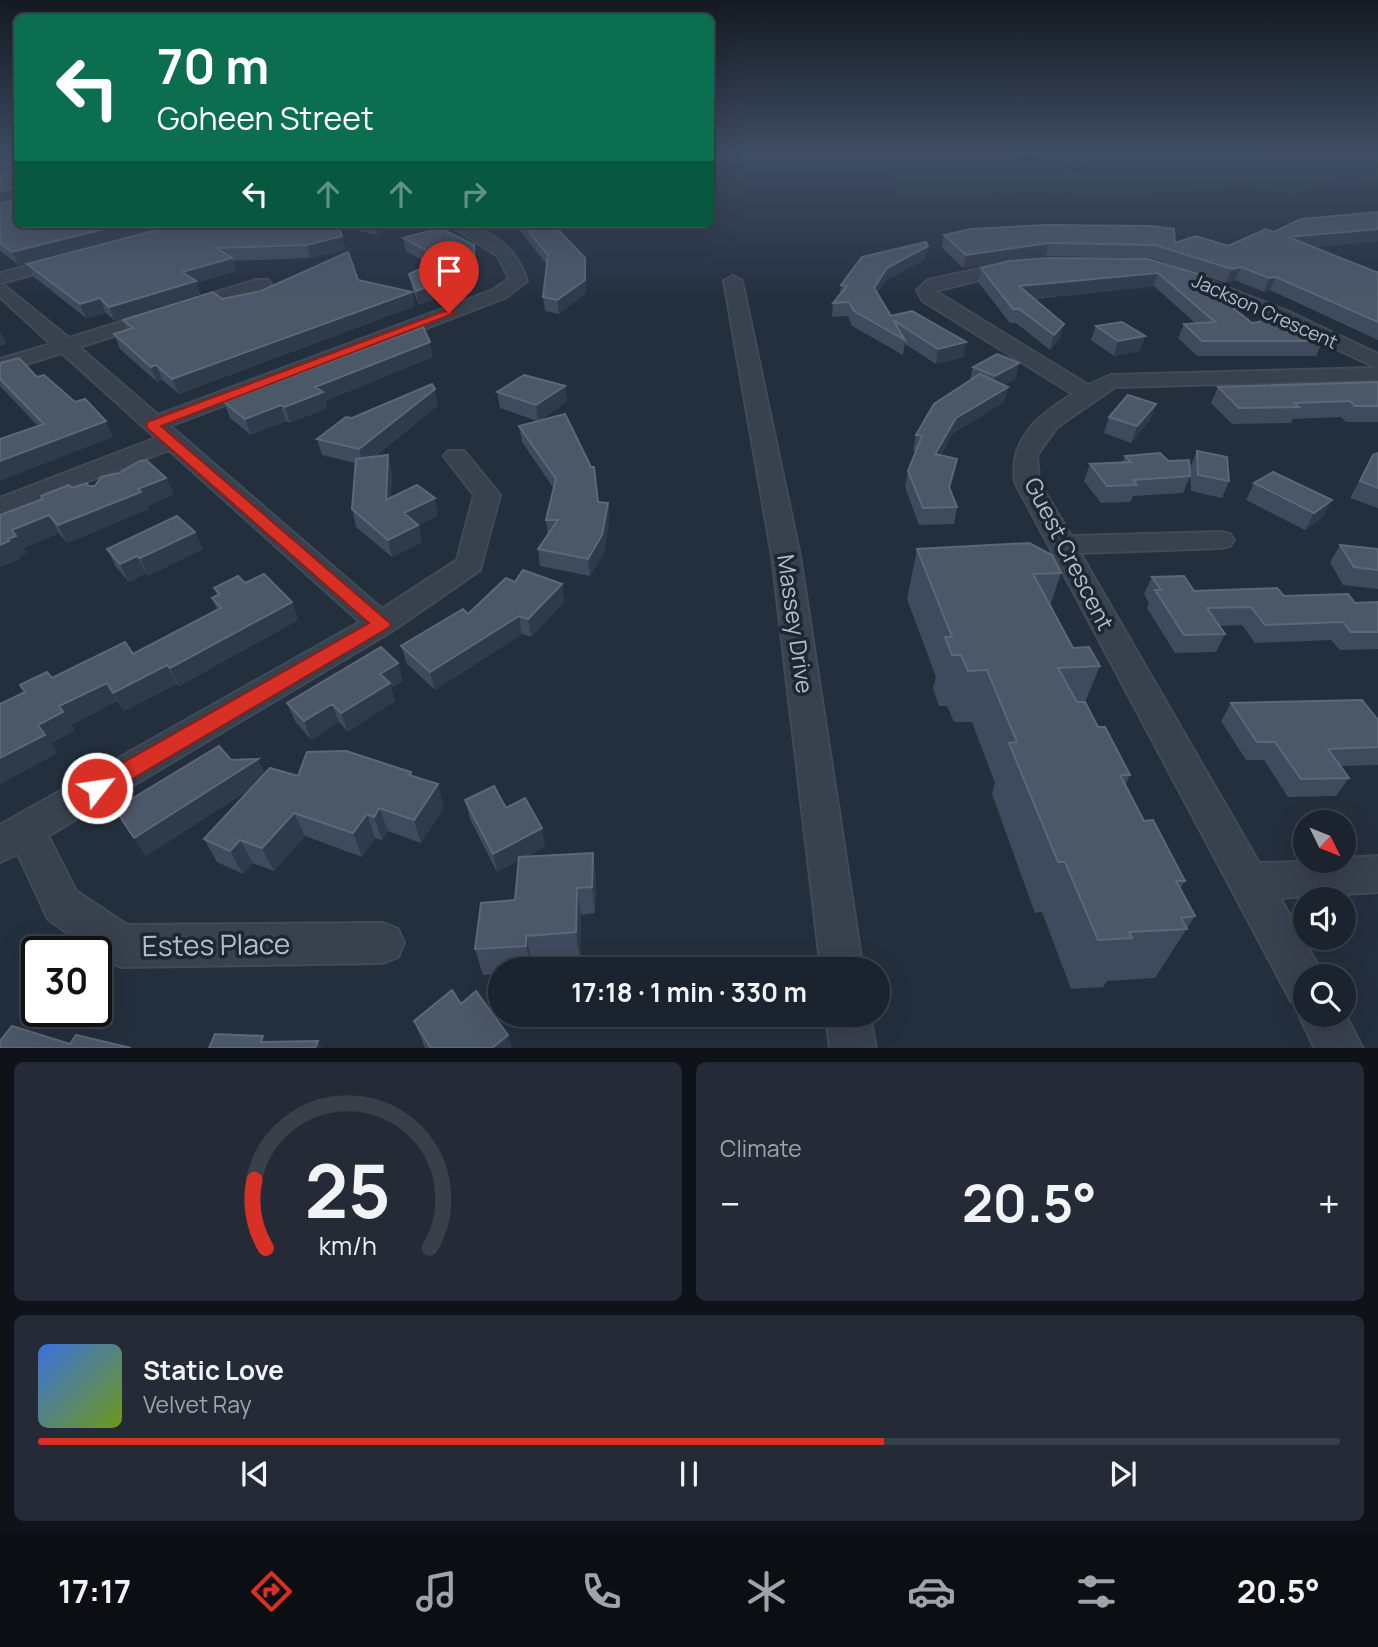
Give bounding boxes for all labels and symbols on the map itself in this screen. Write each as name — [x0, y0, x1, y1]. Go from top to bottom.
pin — [419, 241, 479, 313]
street label: Jackson Crescent — [1188, 267, 1342, 355]
street label: Guest Crescent — [1018, 472, 1122, 635]
street label: Massey Drive — [770, 552, 822, 695]
position arrow — [60, 751, 134, 825]
north arrow — [1293, 810, 1356, 873]
street label: Estes Place — [141, 924, 291, 964]
speed limit sign: 30 — [21, 936, 112, 1027]

